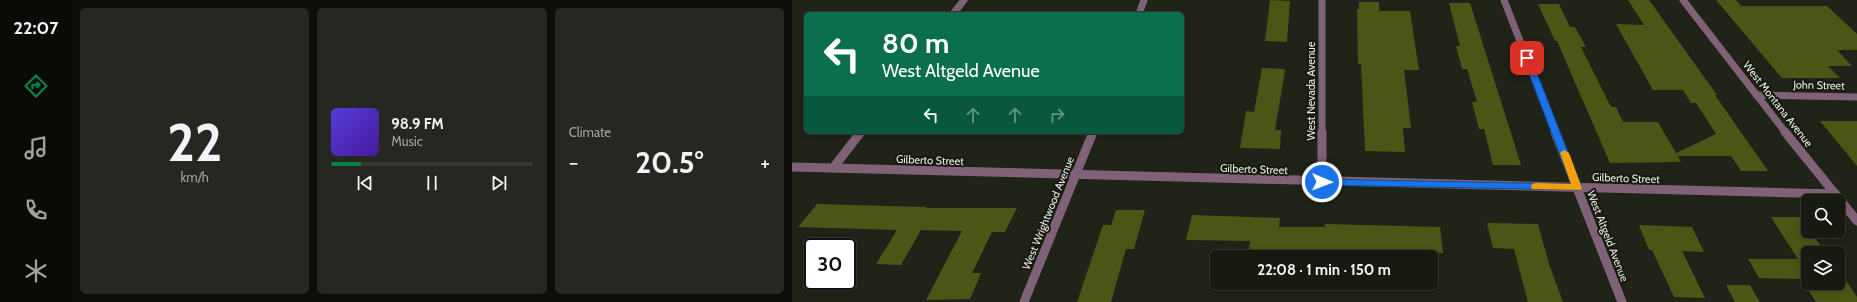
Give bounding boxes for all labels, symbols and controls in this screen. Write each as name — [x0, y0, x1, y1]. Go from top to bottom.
text: 22:07 — [14, 17, 58, 39]
text: 80 m — [882, 26, 949, 60]
icon: left — [816, 28, 868, 80]
street label: West Nevada Avenue — [1304, 41, 1318, 140]
pin — [1510, 41, 1544, 75]
icon: arrive — [1516, 47, 1538, 69]
street label: West Montana Avenue — [1740, 58, 1816, 150]
text: West Altgeld Avenue — [882, 60, 1040, 82]
icon: directions — [22, 72, 50, 100]
street label: John Street — [1792, 78, 1845, 92]
icon: left — [920, 104, 942, 126]
icon: ahead — [962, 104, 984, 126]
icon: ahead — [1004, 104, 1026, 126]
icon: right — [1046, 104, 1068, 126]
text: 22 — [167, 111, 222, 174]
text: 98.9 FM — [391, 115, 444, 133]
text: Climate — [569, 124, 611, 140]
text: Music — [391, 133, 423, 149]
icon: music — [22, 134, 50, 162]
text: 20.5° — [635, 144, 703, 181]
text: − — [569, 149, 578, 176]
text: + — [760, 149, 770, 176]
street label: Gilberto Street — [896, 152, 964, 168]
street label: West Wrightwood Avenue — [1019, 154, 1077, 272]
street label: Gilberto Street — [1220, 161, 1288, 177]
position arrow — [1301, 161, 1343, 203]
text: km/h — [180, 169, 209, 185]
street label: Gilberto Street — [1592, 170, 1660, 186]
icon: previous — [354, 172, 376, 194]
icon: pause — [421, 172, 443, 194]
icon: next — [488, 172, 510, 194]
street label: West Altgeld Avenue — [1584, 188, 1632, 284]
map controls — [1801, 194, 1845, 290]
button: search — [1801, 194, 1845, 238]
icon: phone — [22, 196, 50, 224]
speed limit sign: 30 — [804, 238, 856, 290]
button: layers — [1801, 246, 1845, 290]
icon: climate — [22, 257, 50, 285]
text: 22:08 · 1 min · 150 m — [1257, 261, 1391, 279]

